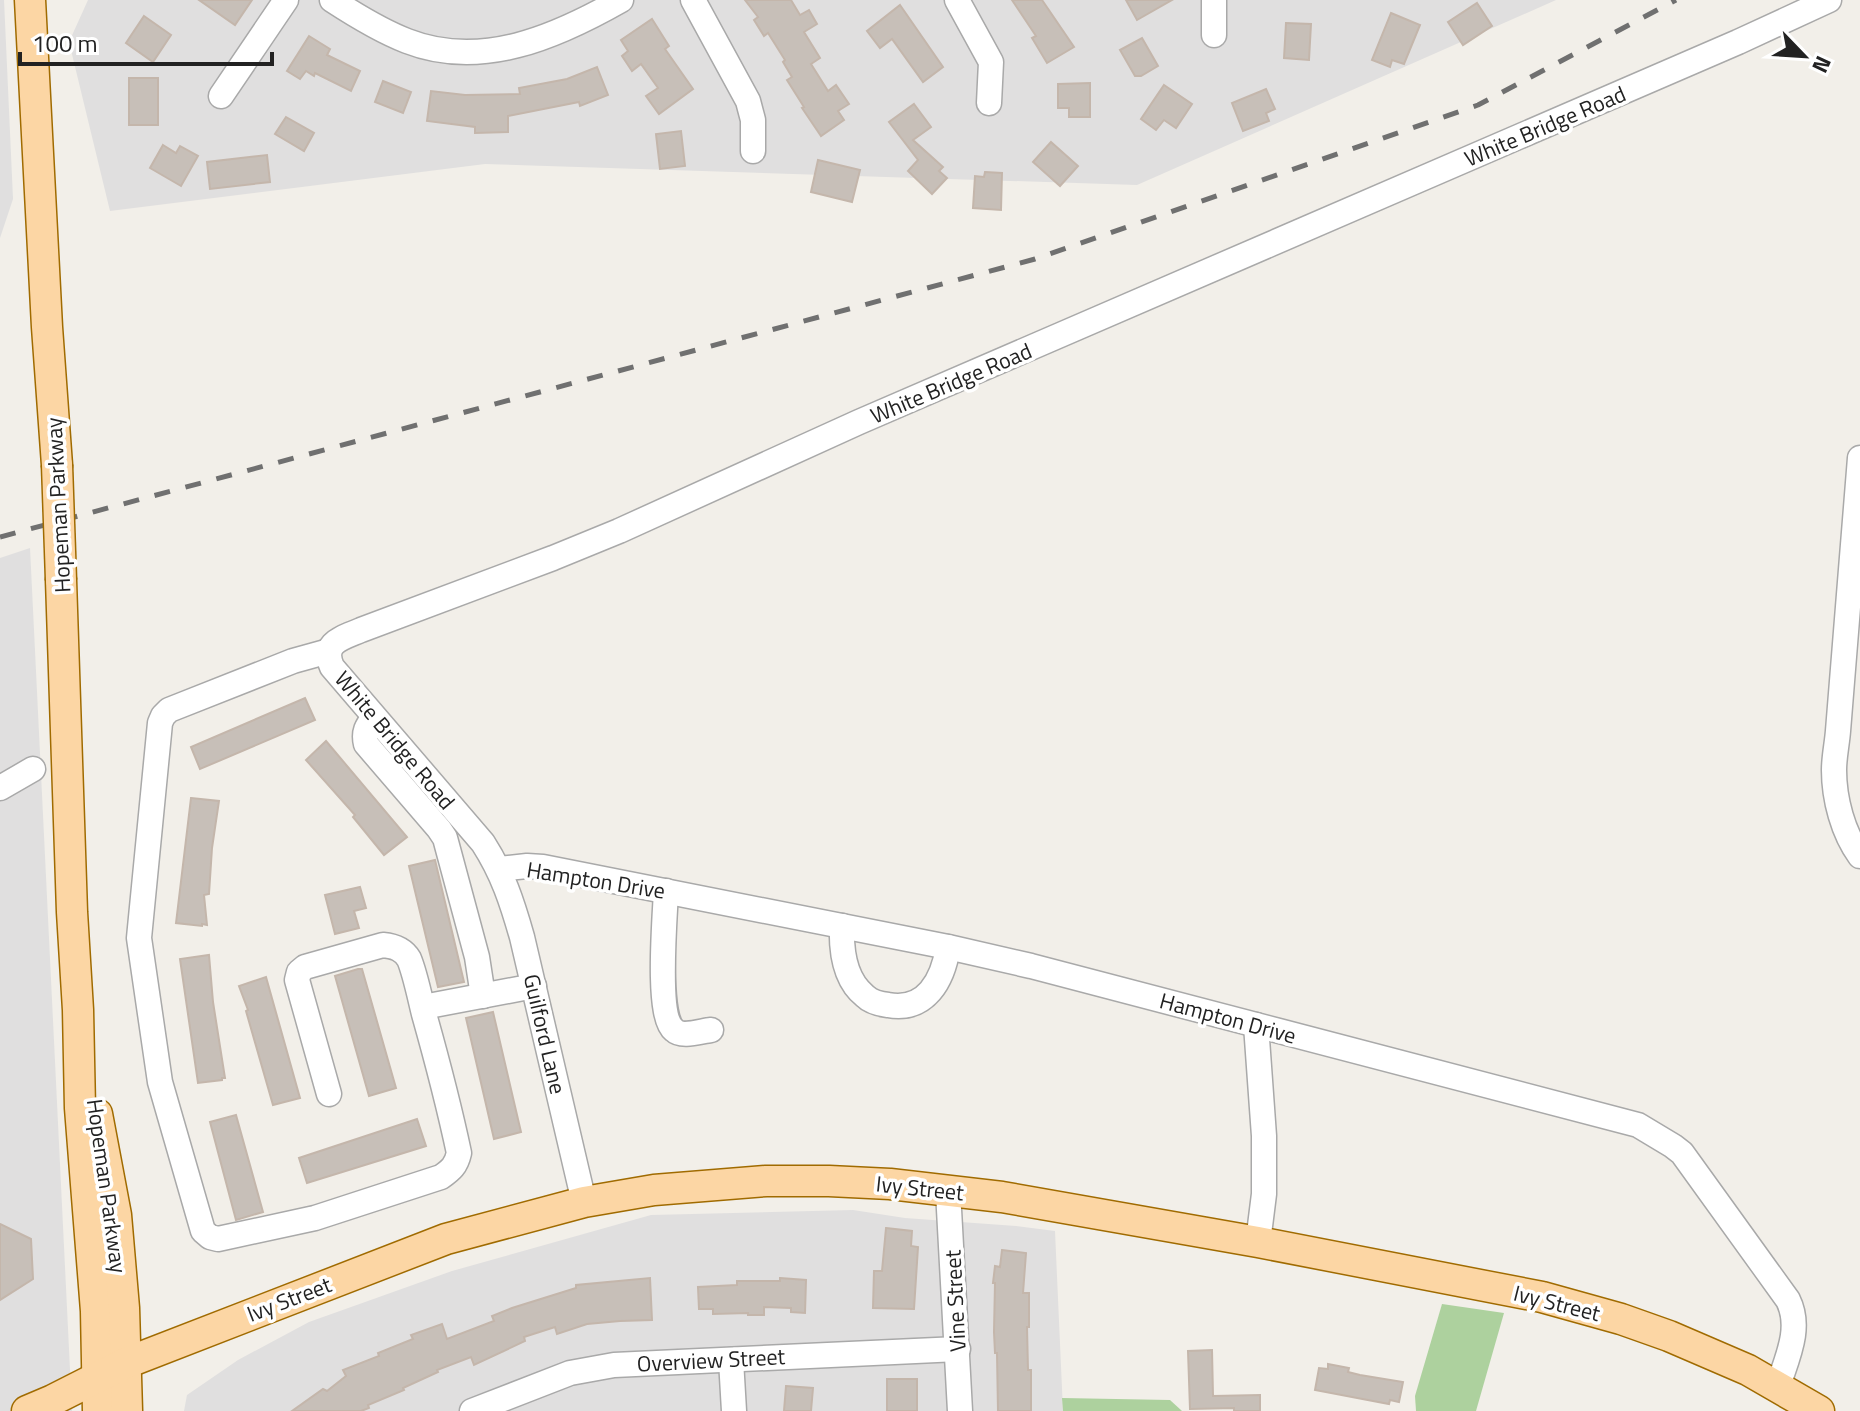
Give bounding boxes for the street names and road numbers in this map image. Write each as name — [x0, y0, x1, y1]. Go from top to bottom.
street label: White Bridge Road — [1459, 77, 1631, 175]
street label: White Bridge Road — [865, 334, 1037, 432]
street label: Hopeman Parkway — [36, 416, 80, 593]
street label: White Bridge Road — [327, 663, 463, 817]
street label: Hampton Drive — [524, 852, 668, 908]
street label: Guilford Lane — [515, 971, 575, 1097]
street label: Hampton Drive — [1156, 983, 1300, 1053]
street label: Hopeman Parkway — [78, 1097, 136, 1276]
street label: Ivy Street — [874, 1166, 966, 1210]
street label: Vine Street — [935, 1249, 975, 1353]
street label: Ivy Street — [242, 1267, 337, 1331]
street label: Ivy Street — [1510, 1276, 1604, 1330]
street label: Overview Street — [636, 1339, 786, 1381]

